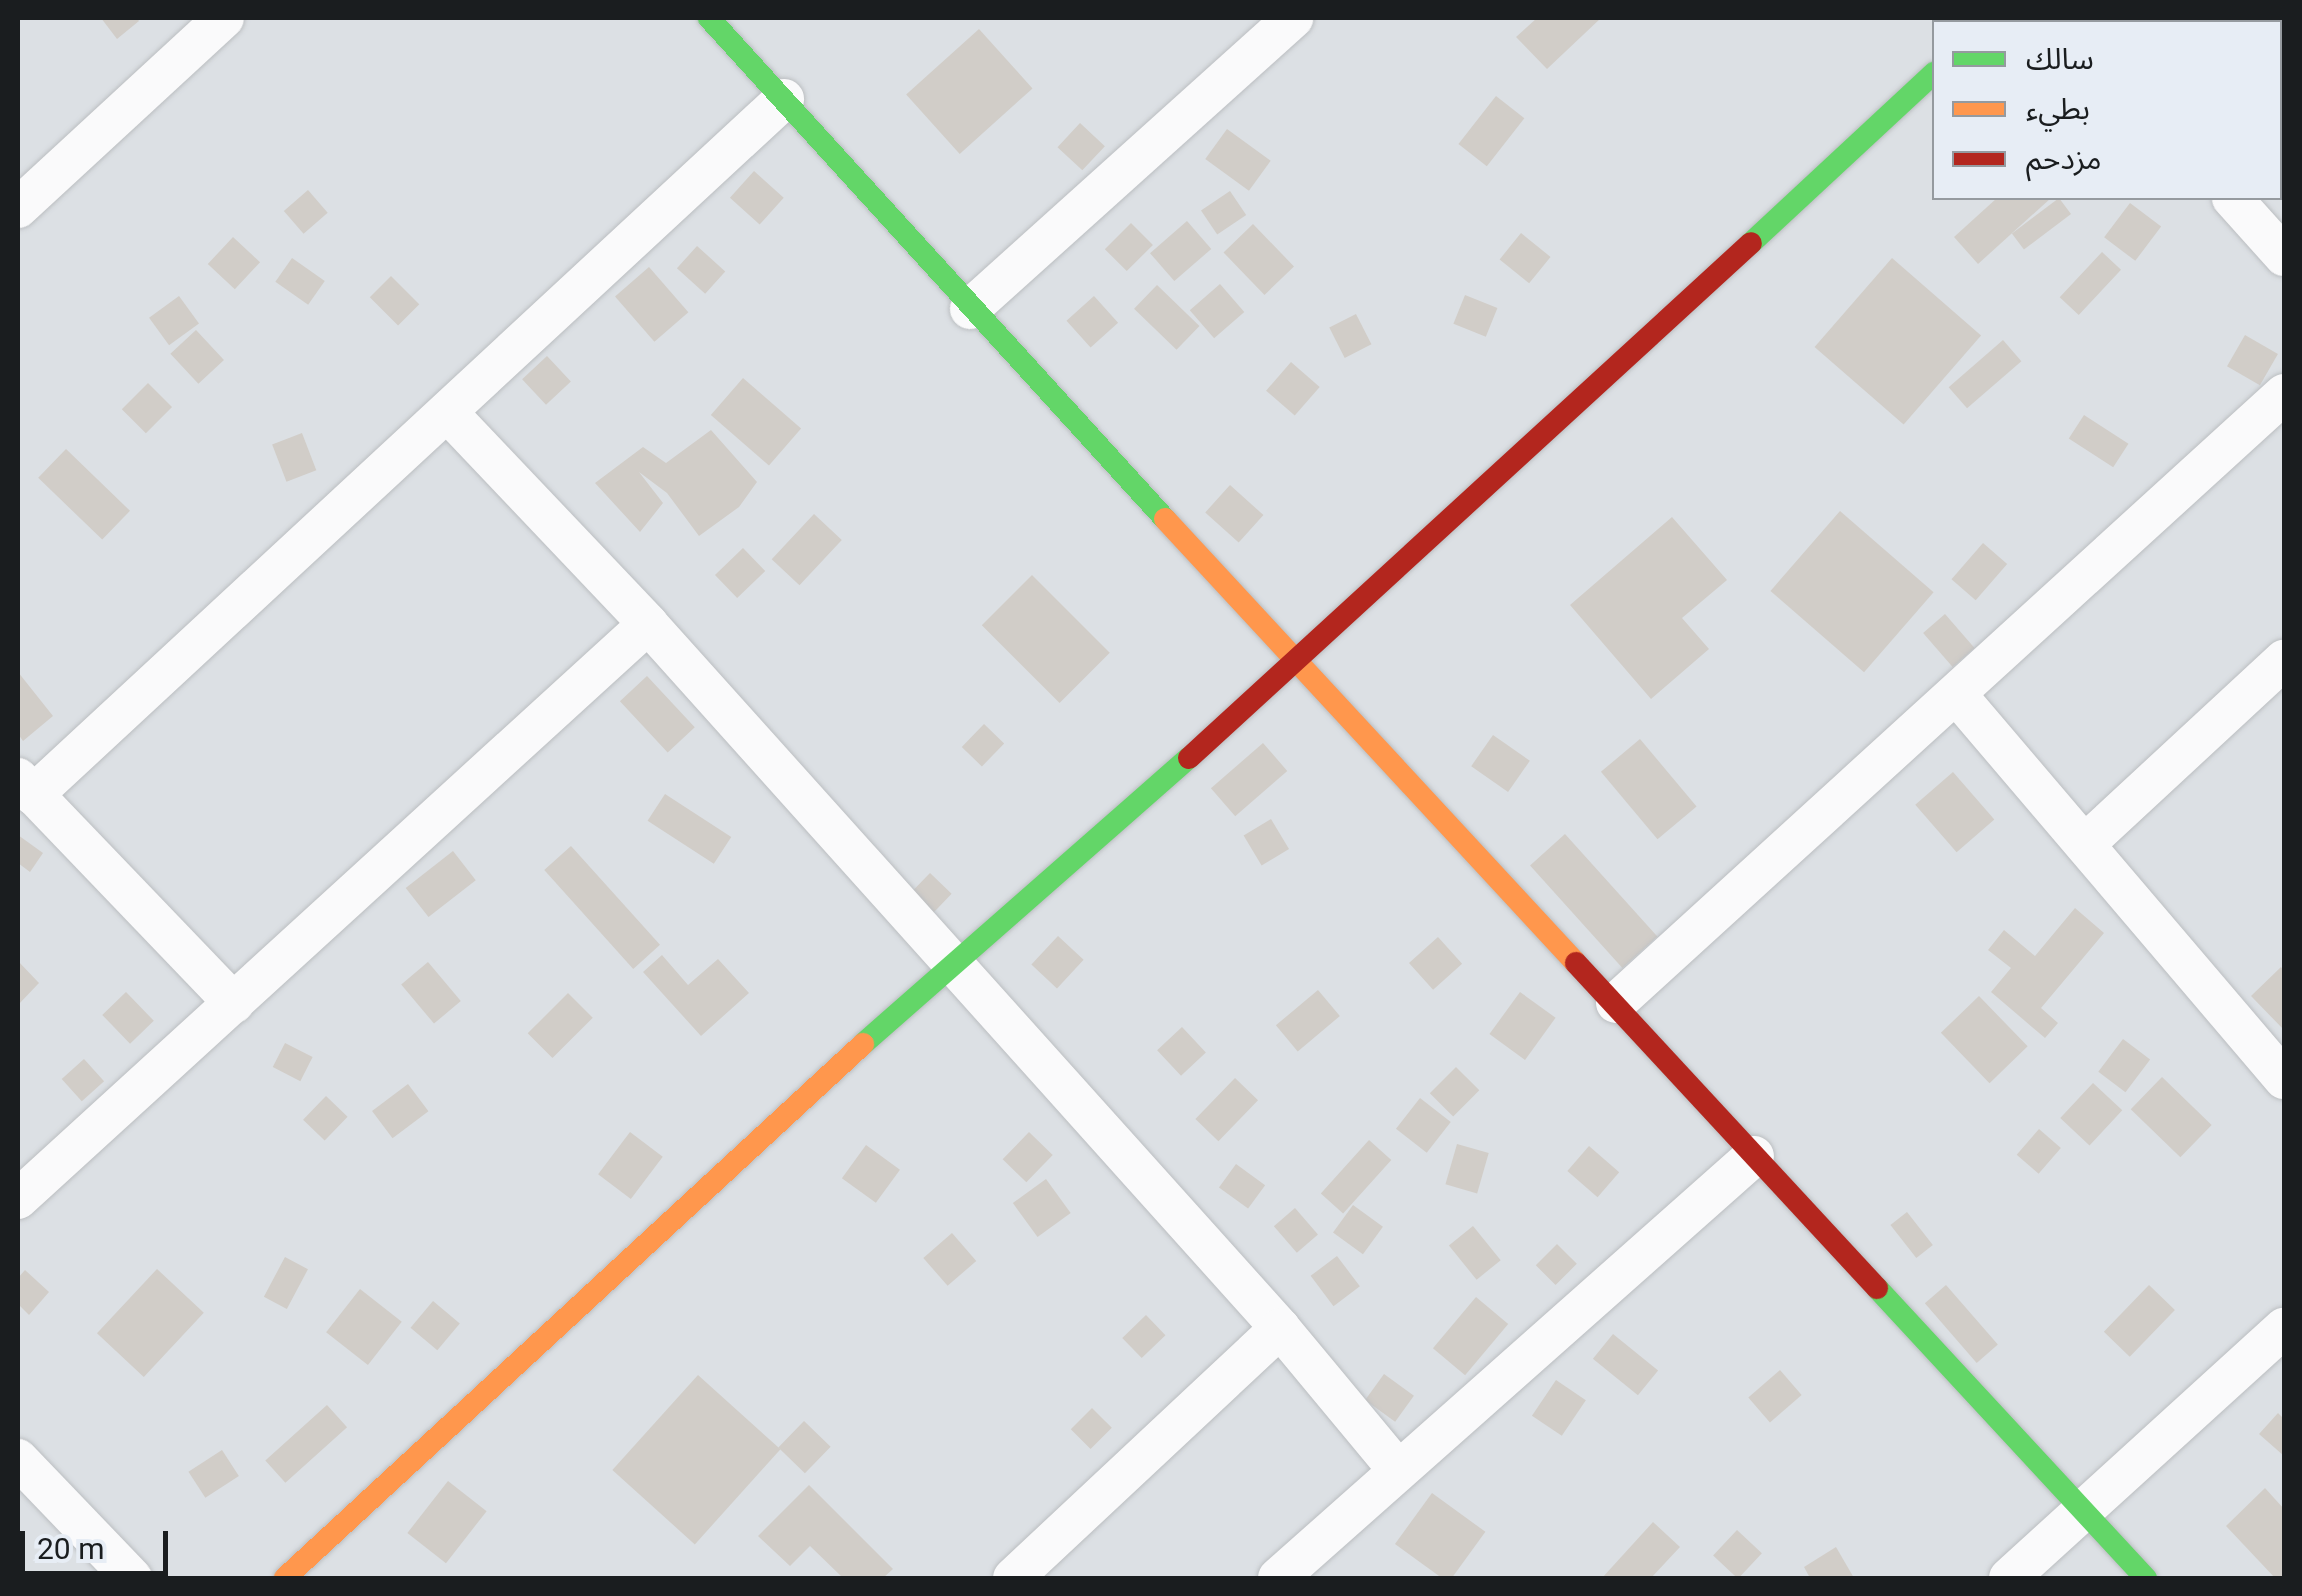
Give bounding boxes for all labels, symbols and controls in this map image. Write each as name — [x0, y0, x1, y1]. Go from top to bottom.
legend — [1932, 20, 2282, 200]
text: سالك — [2026, 41, 2094, 76]
text: بطيء — [2026, 91, 2090, 126]
text: مزدحم — [2026, 141, 2102, 176]
scale bar — [25, 1511, 172, 1573]
text: 20 m — [37, 1531, 104, 1566]

